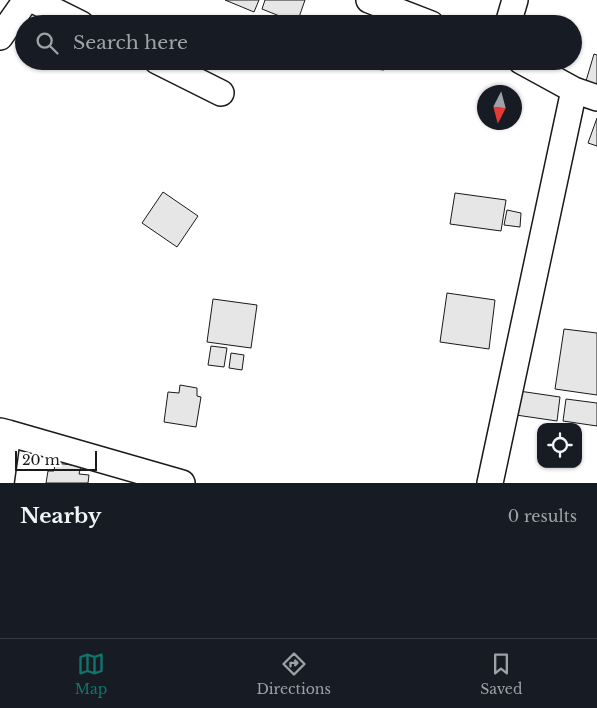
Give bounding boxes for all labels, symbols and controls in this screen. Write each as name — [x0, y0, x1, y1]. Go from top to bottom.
search box — [15, 15, 582, 70]
icon: search — [33, 29, 61, 57]
text: Search here — [73, 31, 188, 54]
north arrow — [477, 85, 522, 130]
map controls — [537, 423, 582, 468]
button: locate — [537, 423, 582, 468]
scale bar — [15, 448, 98, 471]
text: 20 m — [22, 451, 60, 469]
text: Nearby — [20, 503, 101, 529]
text: 0 results — [508, 506, 577, 526]
tab: Map — [75, 650, 107, 698]
tab: Directions — [256, 650, 331, 698]
tab: Saved — [480, 650, 522, 698]

